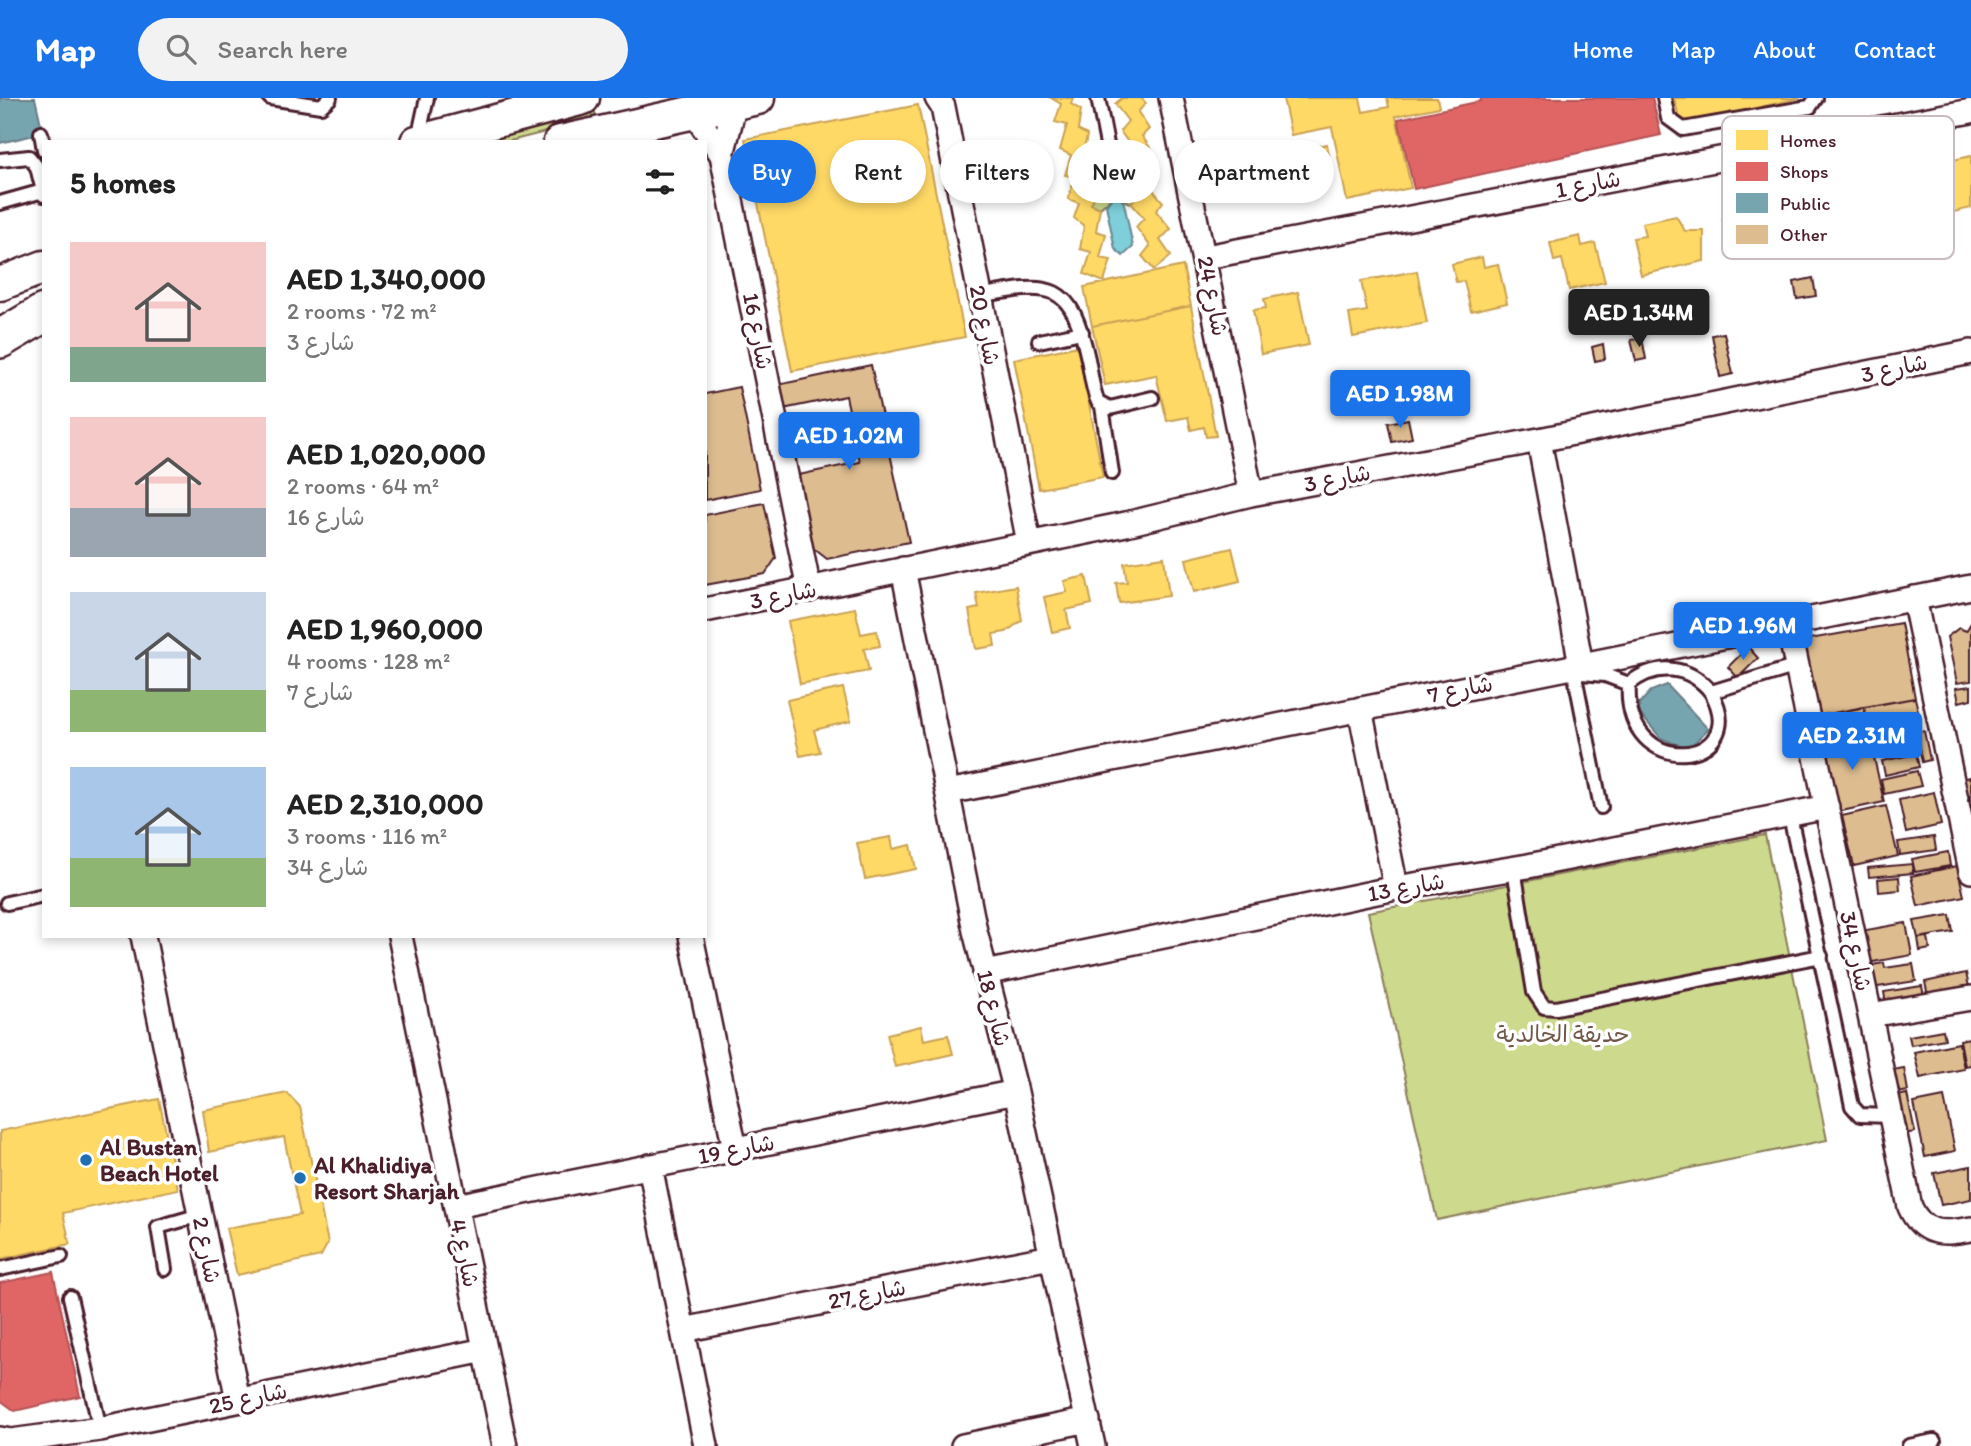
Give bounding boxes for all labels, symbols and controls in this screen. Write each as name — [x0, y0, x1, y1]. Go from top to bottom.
search box — [138, 18, 628, 81]
text: Map — [35, 30, 96, 69]
icon: search — [162, 30, 200, 68]
text: Search here — [218, 33, 348, 65]
text: Home — [1573, 35, 1633, 64]
text: Map — [1671, 35, 1715, 64]
text: About — [1753, 35, 1816, 64]
text: Contact — [1854, 35, 1936, 64]
legend — [1722, 116, 1954, 259]
text: Homes — [1780, 129, 1836, 152]
chip: Buy — [728, 140, 816, 203]
chip: Rent — [830, 140, 926, 203]
chip: Filters — [940, 140, 1054, 203]
chip: New — [1068, 140, 1160, 203]
chip: Apartment — [1174, 140, 1334, 203]
text: Shops — [1780, 160, 1829, 183]
icon: filters — [641, 163, 679, 201]
text: 5 homes — [70, 164, 176, 201]
street label: شارع 1 — [1553, 164, 1623, 206]
text: Public — [1780, 192, 1830, 215]
text: Other — [1780, 223, 1828, 246]
street label: شارع 24 — [1190, 254, 1234, 339]
text: AED 1,340,000 — [287, 260, 486, 297]
icon: home — [126, 270, 210, 354]
street label: شارع 20 — [962, 282, 1006, 368]
pin: AED 1.34M — [1559, 289, 1719, 349]
street label: شارع 16 — [735, 290, 779, 372]
text: 2 rooms · 72 m² — [287, 297, 437, 325]
text: AED 1.34M — [1584, 298, 1694, 326]
text: شارع 3 — [287, 328, 355, 356]
street label: شارع 3 — [1858, 347, 1930, 391]
pin: AED 1.98M — [1320, 370, 1480, 430]
text: AED 1.98M — [1346, 379, 1454, 407]
pin: AED 1.02M — [769, 412, 929, 472]
text: AED 1.02M — [794, 421, 904, 449]
text: AED 1,020,000 — [287, 435, 486, 472]
icon: home — [126, 445, 210, 529]
street label: شارع 3 — [1301, 458, 1373, 500]
text: 2 rooms · 64 m² — [287, 472, 439, 500]
text: شارع 16 — [287, 503, 365, 531]
street label: شارع 3 — [747, 575, 819, 617]
pin: AED 1.96M — [1663, 602, 1823, 662]
text: AED 1,960,000 — [287, 610, 483, 647]
text: AED 1.96M — [1689, 611, 1797, 639]
icon: home — [126, 620, 210, 704]
text: 4 rooms · 128 m² — [287, 647, 450, 675]
street label: شارع 7 — [1425, 669, 1496, 711]
text: شارع 7 — [287, 678, 353, 706]
pin: AED 2.31M — [1772, 712, 1932, 772]
text: AED 2.31M — [1798, 721, 1906, 749]
text: AED 2,310,000 — [287, 785, 484, 822]
icon: home — [126, 795, 210, 879]
text: 3 rooms · 116 m² — [287, 822, 447, 850]
text: شارع 34 — [287, 853, 368, 881]
street label: شارع 13 — [1365, 866, 1447, 910]
street label: شارع 34 — [1832, 908, 1878, 994]
street label: شارع 18 — [969, 967, 1017, 1050]
park label: حديقة الخالدية — [1497, 1020, 1629, 1048]
street label: شارع 19 — [695, 1128, 777, 1172]
place label: Al Bustan Beach Hotel — [99, 1133, 219, 1187]
place label: Al Khalidiya Resort Sharjah — [313, 1151, 460, 1205]
marker: Al Bustan Beach Hotel — [78, 1152, 94, 1168]
marker: Al Khalidiya Resort Sharjah — [292, 1170, 308, 1186]
street label: شارع 2 — [185, 1214, 227, 1286]
street label: شارع 4 — [442, 1216, 486, 1290]
street label: شارع 27 — [826, 1273, 909, 1317]
street label: شارع 25 — [206, 1376, 290, 1422]

